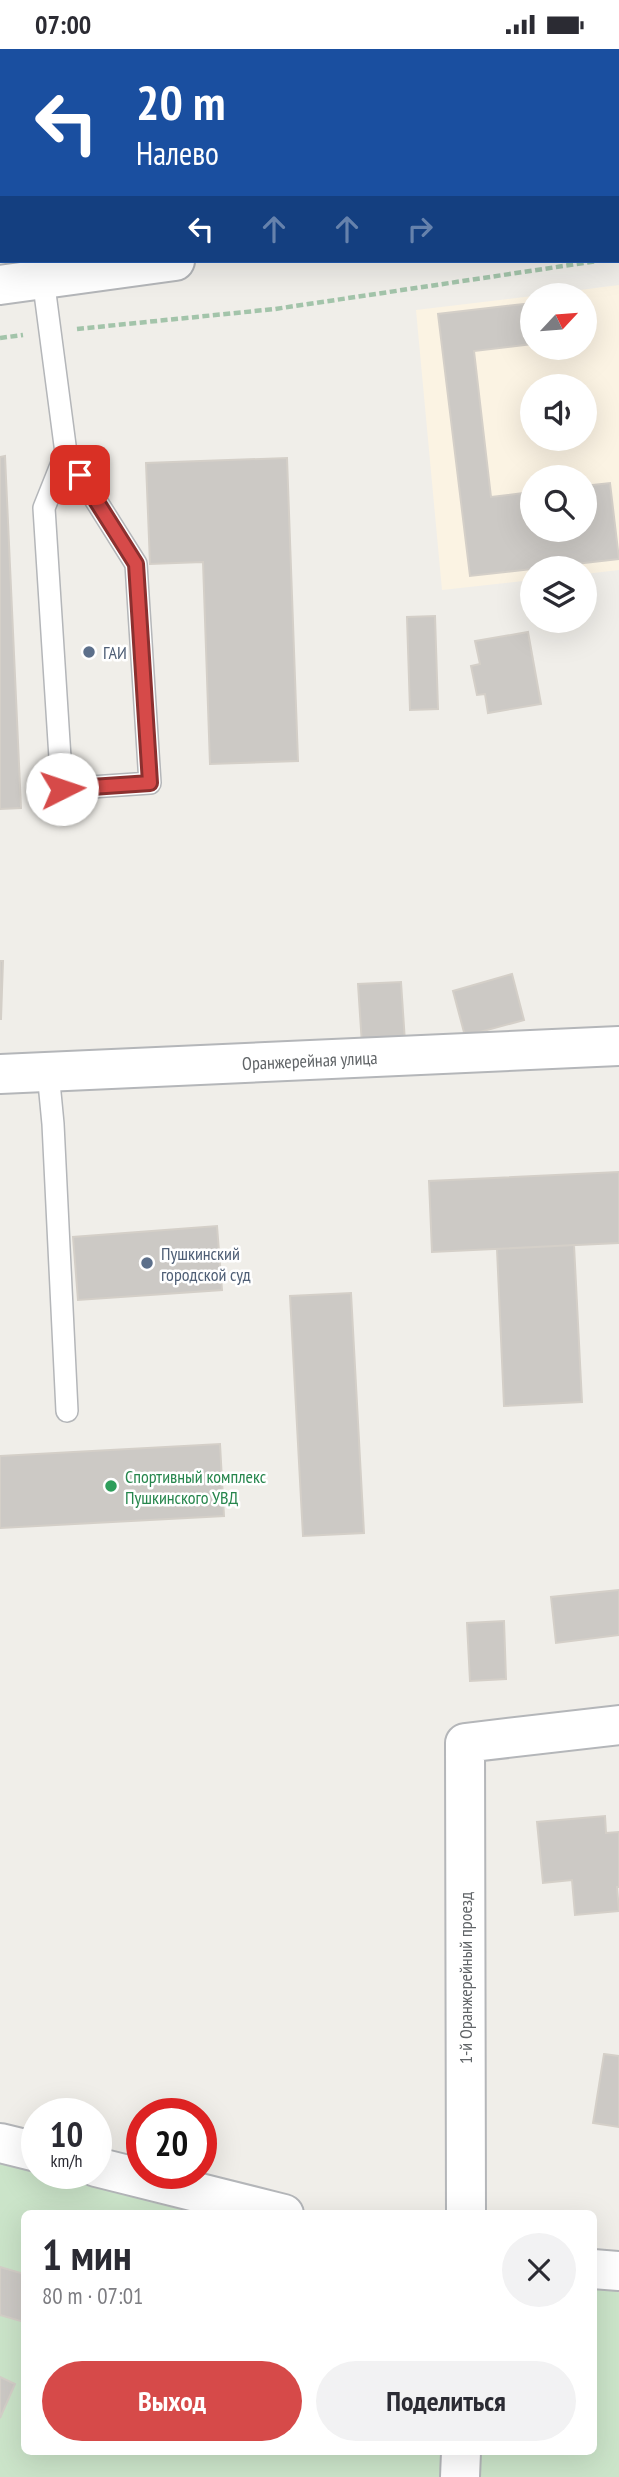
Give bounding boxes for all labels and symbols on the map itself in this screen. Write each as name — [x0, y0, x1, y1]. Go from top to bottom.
north arrow — [520, 283, 597, 361]
pin — [50, 445, 110, 505]
place label: ГАИ — [103, 641, 127, 664]
marker: ГАИ — [81, 644, 97, 660]
position arrow — [25, 752, 99, 826]
street label: Оранжерейная улица — [241, 1045, 378, 1075]
place label: Пушкинский городской суд — [161, 1242, 251, 1286]
marker: Пушкинский городской суд — [139, 1255, 155, 1271]
place label: Спортивный комплекс Пушкинского УВД — [125, 1465, 267, 1509]
marker: Спортивный комплекс Пушкинского УВД — [103, 1478, 119, 1494]
street label: 1-й Оранжерейный проезд — [454, 1892, 477, 2064]
speed limit sign: 20 — [126, 2098, 217, 2189]

